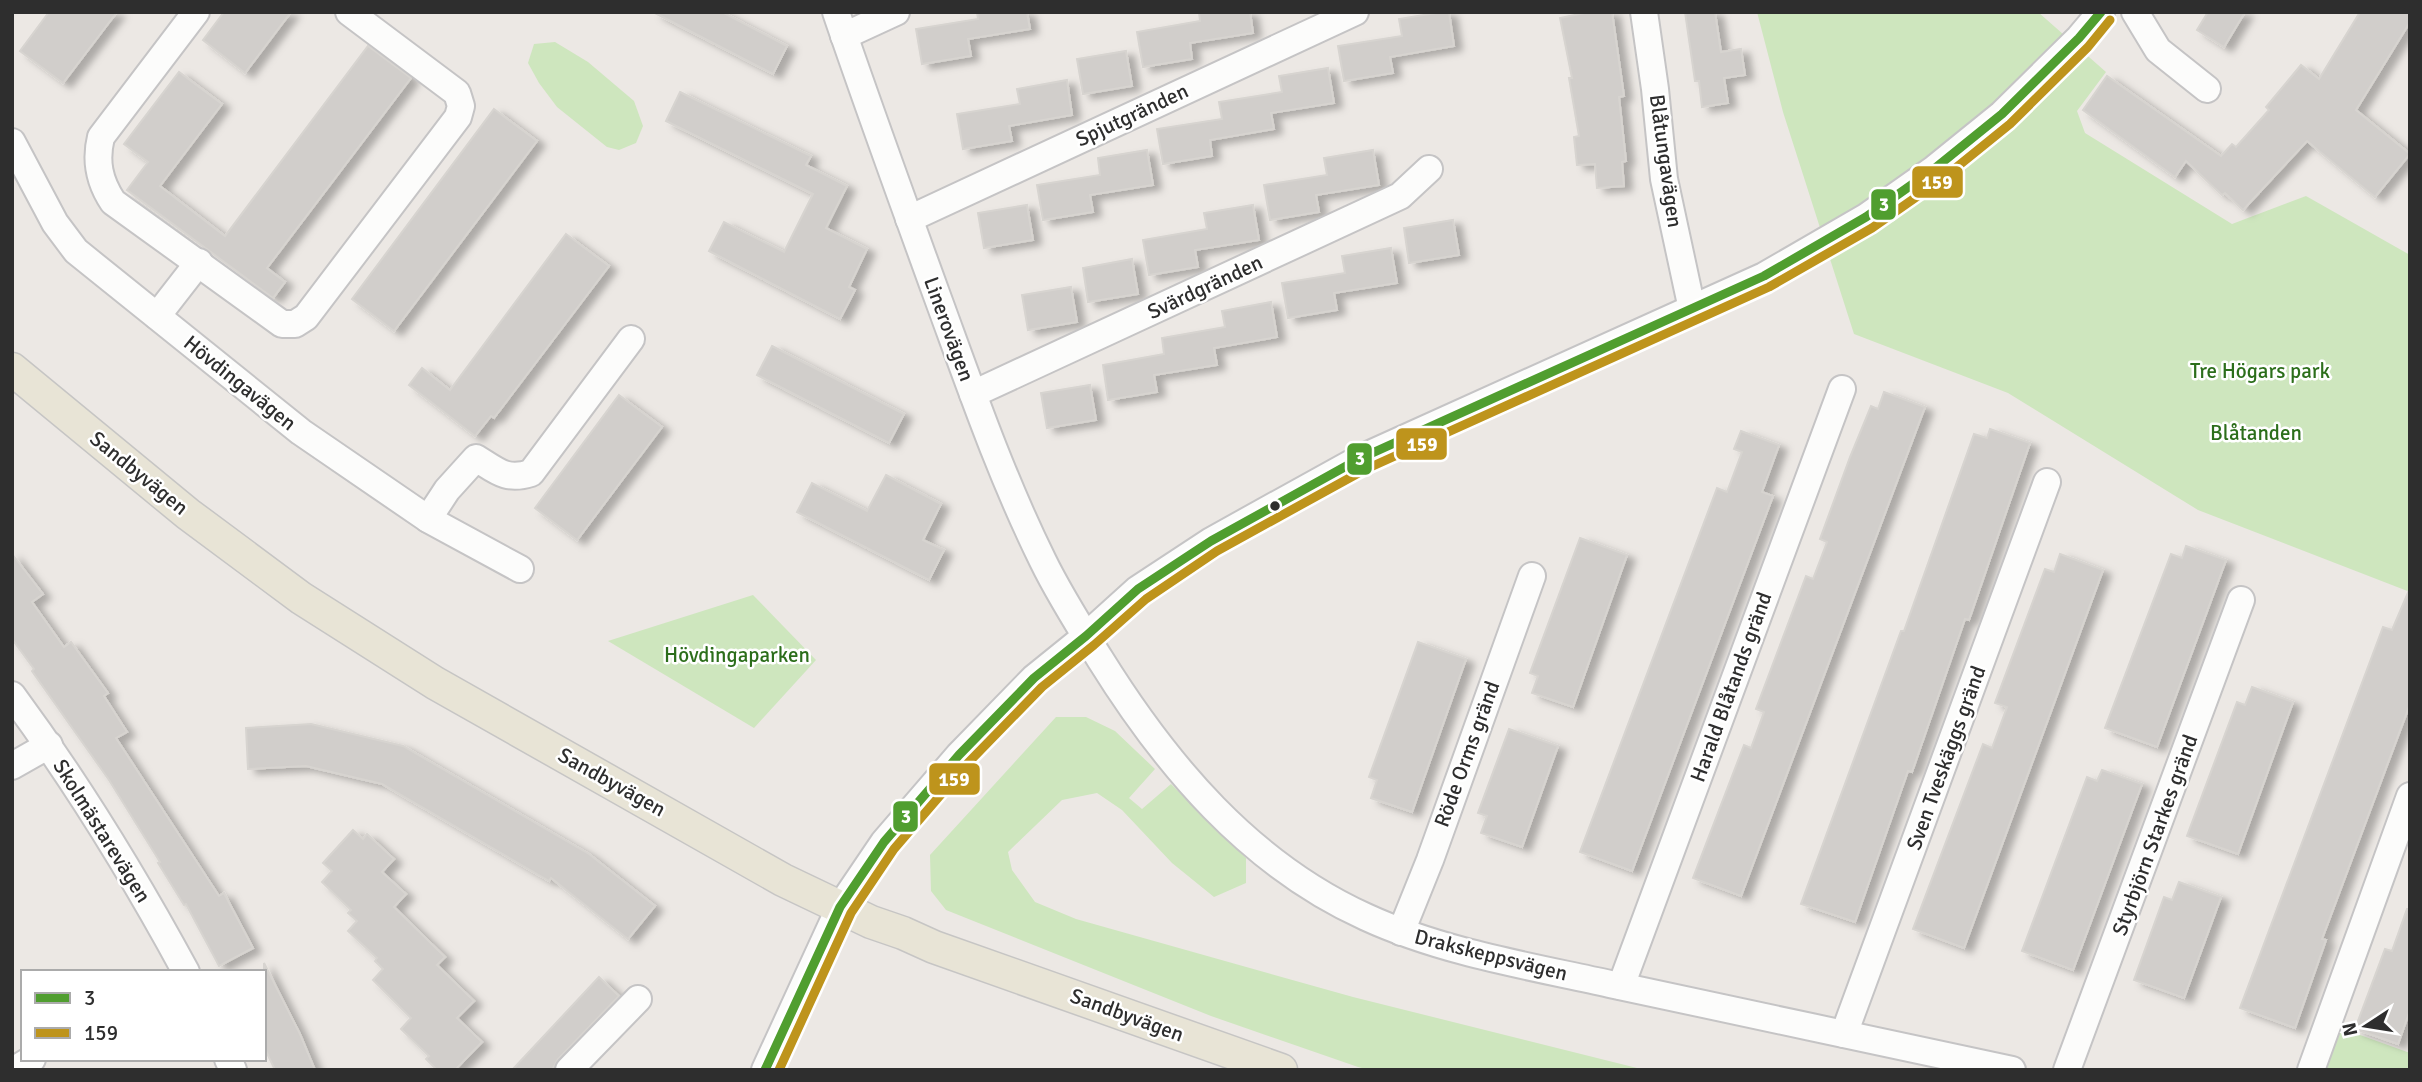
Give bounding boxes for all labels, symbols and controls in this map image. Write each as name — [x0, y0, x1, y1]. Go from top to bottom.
street label: Spjutgränden — [1072, 78, 1192, 152]
street label: Blåtungavägen — [1644, 93, 1688, 229]
line badge: 159 — [1911, 165, 1964, 199]
text: 159 — [1922, 171, 1952, 195]
line badge: 3 — [1870, 188, 1897, 221]
text: 3 — [1879, 193, 1889, 217]
street label: Svärdgränden — [1143, 249, 1267, 325]
street label: Linerovägen — [918, 273, 980, 385]
street label: Hövdingavägen — [179, 330, 301, 436]
park label: Tre Högars park — [2190, 358, 2331, 384]
park label: Blåtanden — [2210, 420, 2302, 446]
street label: Sandbyvägen — [85, 425, 193, 521]
line badge: 159 — [1395, 427, 1448, 461]
text: 159 — [1407, 433, 1437, 457]
line badge: 3 — [1346, 442, 1373, 476]
text: 3 — [1355, 447, 1365, 471]
unlabelled marker — [1268, 499, 1282, 513]
street label: Harald Blåtands gränd — [1685, 588, 1777, 786]
park label: Hövdingaparken — [664, 642, 810, 668]
street label: Sven Tveskäggs gränd — [1901, 662, 1991, 854]
street label: Röde Orms gränd — [1429, 677, 1505, 831]
street label: Styrbjörn Starkes gränd — [2107, 731, 2203, 939]
street label: Sandbyvägen — [554, 742, 670, 822]
street label: Skolmästarevägen — [47, 754, 157, 908]
line badge: 159 — [928, 762, 981, 796]
text: 159 — [939, 768, 969, 792]
line badge: 3 — [892, 800, 919, 833]
text: 3 — [901, 805, 911, 829]
street label: Drakskeppsvägen — [1412, 923, 1570, 987]
legend — [21, 970, 266, 1061]
street label: Sandbyvägen — [1067, 982, 1187, 1048]
text: 3 — [84, 985, 95, 1011]
north arrow — [2331, 991, 2401, 1061]
text: 159 — [84, 1020, 118, 1046]
text: N — [2337, 1020, 2363, 1038]

